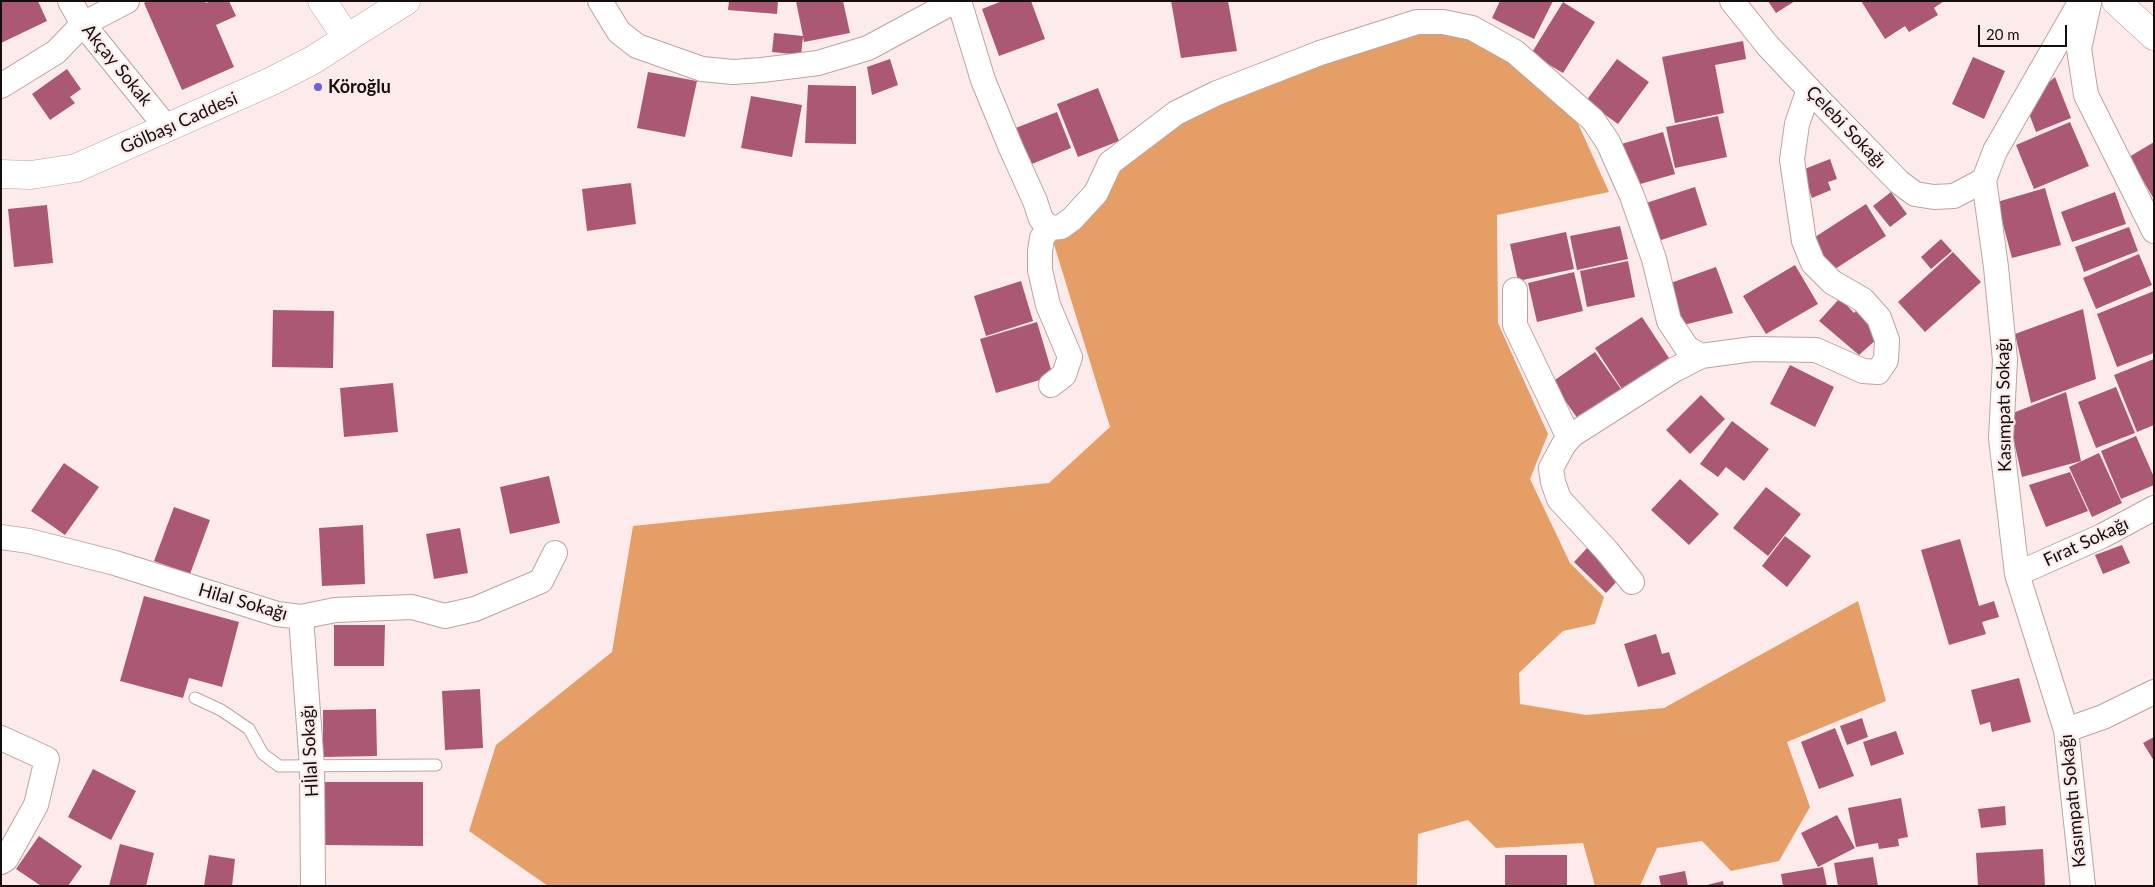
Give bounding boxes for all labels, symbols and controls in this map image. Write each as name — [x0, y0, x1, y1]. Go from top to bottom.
scale bar — [1980, 15, 2069, 47]
street label: Akçay Sokak — [77, 20, 157, 110]
text: 20 m — [1986, 25, 2020, 43]
place label: Köroğlu — [328, 76, 391, 98]
marker: Köroğlu — [312, 81, 324, 93]
street label: Çelebi Sokağı — [1801, 81, 1891, 173]
street label: Gölbaşı Caddesi — [117, 88, 241, 158]
street label: Kasımpatı Sokağı — [1992, 338, 2016, 472]
street label: Fırat Sokağı — [2040, 513, 2132, 571]
street label: Hilal Sokağı — [196, 579, 290, 625]
street label: Hİlal Sokağı — [297, 704, 323, 798]
street label: Kasımpatı Sokağı — [2055, 733, 2091, 869]

